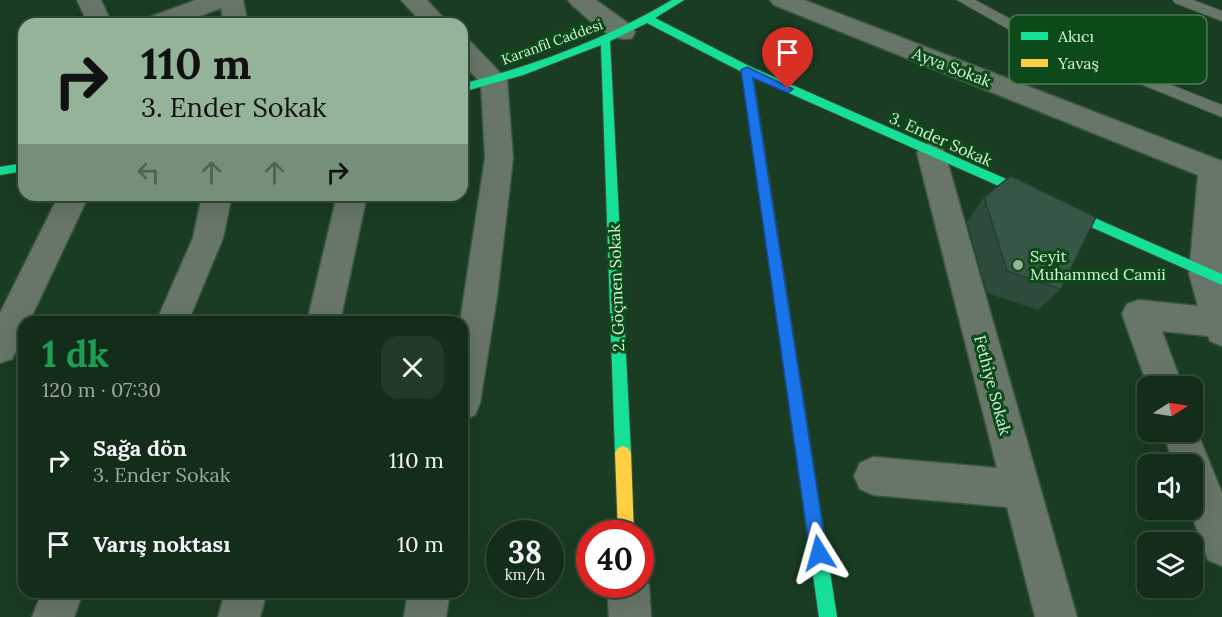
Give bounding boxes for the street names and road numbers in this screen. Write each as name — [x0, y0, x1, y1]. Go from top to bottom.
street label: Karanfil Caddesi — [499, 15, 605, 69]
street label: Ayva Sokak — [909, 43, 994, 91]
street label: 3. Ender Sokak — [887, 108, 996, 171]
street label: 2. Göçmen Sokak — [604, 224, 628, 352]
street label: Fethiye Sokak — [970, 333, 1016, 437]

